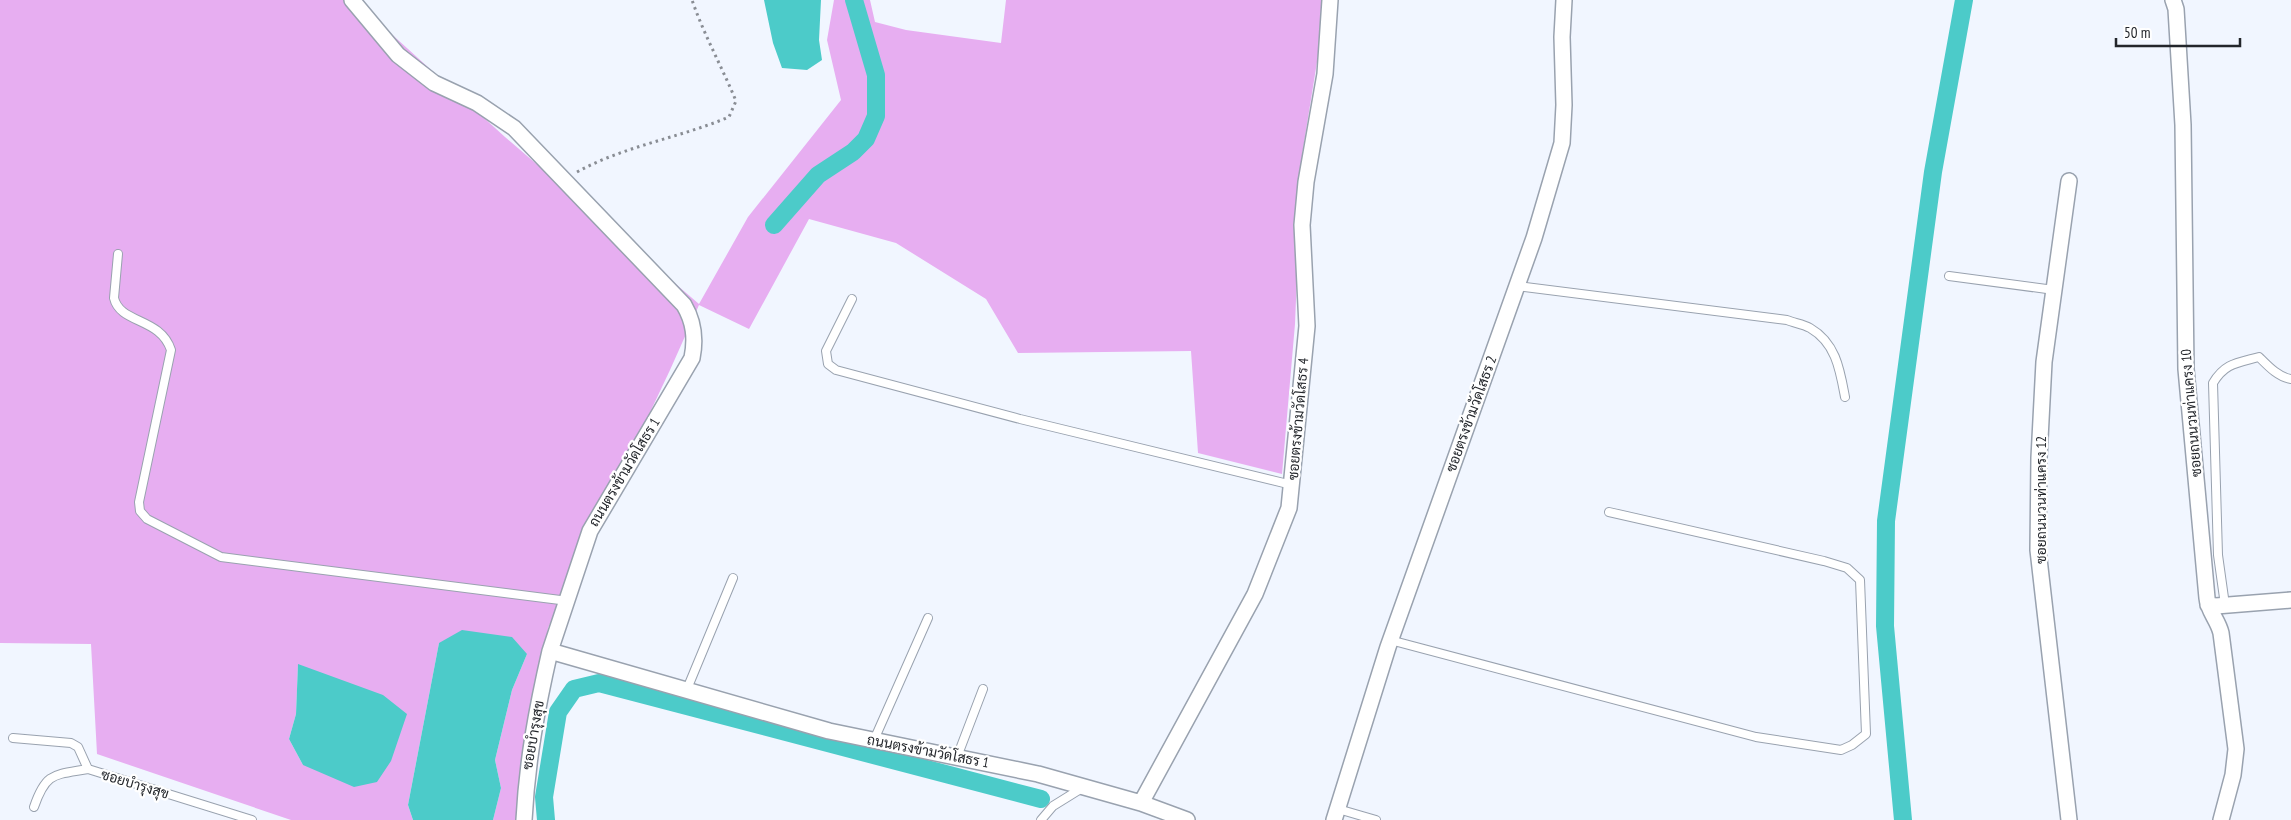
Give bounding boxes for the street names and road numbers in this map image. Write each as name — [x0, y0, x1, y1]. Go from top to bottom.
street label: ซอยถนนวนท่าแครง 10 — [2176, 348, 2206, 478]
street label: ซอยตรงข้ามวัดโสธร 2 — [1442, 353, 1500, 475]
street label: ซอยตรงข้ามวัดโสธร 4 — [1284, 356, 1312, 481]
street label: ถนนตรงข้ามวัดโสธร 1 — [584, 414, 664, 530]
street label: ซอยถนนวนท่าแครง 12 — [2032, 436, 2050, 564]
street label: ซอยบำรุงสุข — [518, 699, 549, 771]
street label: ถนนตรงข้ามวัดโสธร 1 — [866, 730, 990, 772]
street label: ซอยบำรุงสุข — [98, 765, 171, 804]

